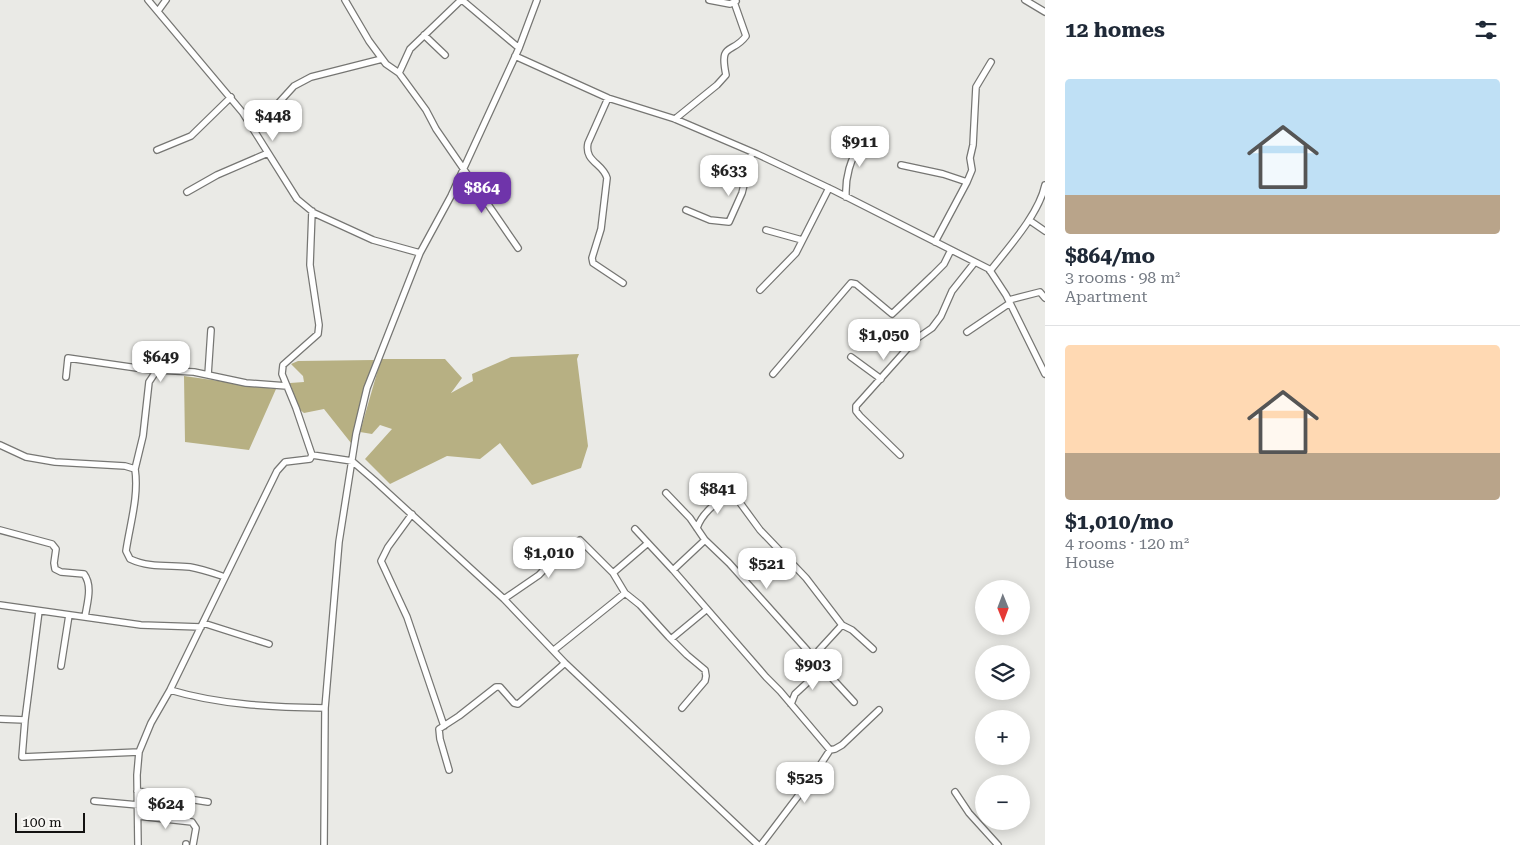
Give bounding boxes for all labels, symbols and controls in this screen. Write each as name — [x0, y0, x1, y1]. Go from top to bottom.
icon: filters — [1472, 16, 1500, 44]
text: 12 homes — [1065, 18, 1165, 42]
pin: $448 — [243, 100, 303, 142]
text: $448 — [255, 106, 291, 125]
icon: home — [1238, 112, 1328, 202]
pin: $911 — [830, 126, 890, 168]
text: $911 — [842, 132, 878, 151]
pin: $633 — [699, 154, 759, 197]
text: $633 — [711, 161, 747, 180]
pin: $864 — [452, 172, 512, 214]
text: $864 — [464, 178, 500, 197]
text: $864/mo — [1065, 244, 1155, 268]
text: 3 rooms · 98 m² — [1065, 268, 1180, 287]
text: Apartment — [1065, 287, 1148, 306]
pin: $1,050 — [843, 318, 925, 361]
text: $1,050 — [859, 325, 909, 344]
pin: $649 — [131, 340, 191, 383]
text: $649 — [143, 347, 179, 366]
icon: home — [1238, 377, 1328, 467]
pin: $841 — [688, 472, 748, 515]
text: $841 — [700, 479, 736, 498]
text: $1,010/mo — [1065, 510, 1174, 534]
text: 4 rooms · 120 m² — [1065, 534, 1189, 553]
pin: $1,010 — [508, 536, 590, 579]
text: $1,010 — [524, 543, 574, 562]
pin: $521 — [737, 548, 797, 590]
text: House — [1065, 553, 1114, 572]
text: $521 — [749, 554, 785, 573]
north arrow — [975, 580, 1030, 635]
map controls — [975, 580, 1030, 830]
button: layers — [975, 645, 1030, 700]
pin: $903 — [783, 648, 843, 691]
text: $903 — [795, 655, 831, 674]
button: + — [975, 710, 1030, 765]
pin: $525 — [775, 762, 835, 804]
text: $525 — [787, 768, 823, 787]
button: − — [975, 775, 1030, 830]
pin: $624 — [136, 788, 196, 830]
text: $624 — [148, 794, 184, 813]
scale bar — [15, 810, 85, 833]
text: 100 m — [22, 814, 62, 830]

